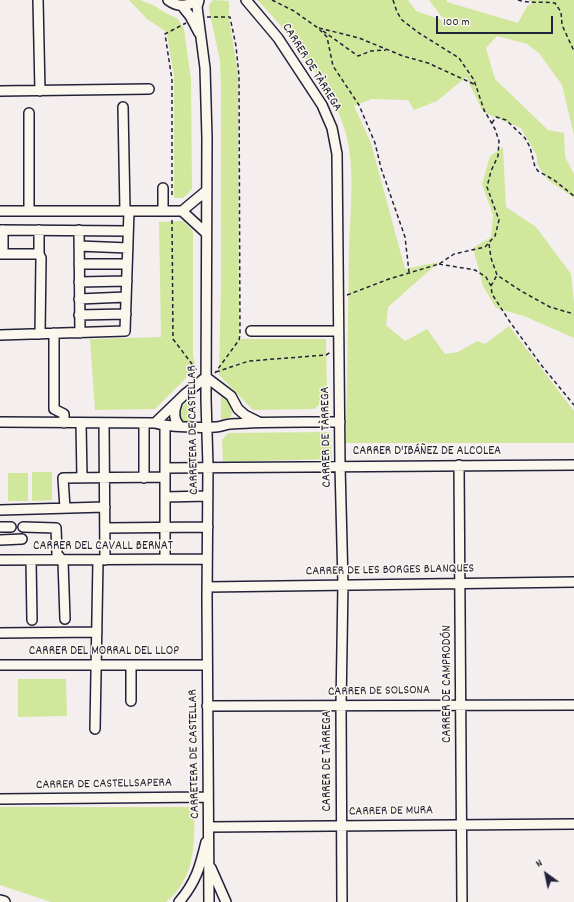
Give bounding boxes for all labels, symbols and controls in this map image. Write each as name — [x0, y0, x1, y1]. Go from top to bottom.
scale bar — [438, 8, 555, 34]
text: 100 m — [443, 14, 470, 31]
street label: CARRER DE TÀRREGA — [278, 21, 344, 115]
street label: CARRETERA DE CASTELLAR — [185, 365, 203, 495]
street label: CARRER DE TÀRREGA — [318, 386, 336, 488]
street label: CARRER D'IBÁÑEZ DE ALCOLEA — [353, 444, 501, 460]
street label: CARRER DEL CAVALL BERNAT — [33, 539, 173, 555]
street label: CARRER DE LES BORGES BLANQUES — [306, 562, 474, 580]
street label: CARRER DE CAMPRODÓN — [440, 625, 456, 743]
street label: CARRER DEL MORRAL DEL LLOP — [29, 644, 179, 660]
street label: CARRER DE SOLSONA — [328, 683, 430, 701]
street label: CARRETERA DE CASTELLAR — [186, 689, 204, 819]
street label: CARRER DE TÀRREGA — [320, 710, 336, 812]
street label: CARRER DE CASTELLSAPERA — [36, 776, 172, 794]
street label: CARRER DE MURA — [349, 803, 433, 821]
north arrow — [526, 854, 566, 894]
text: N — [533, 856, 546, 872]

